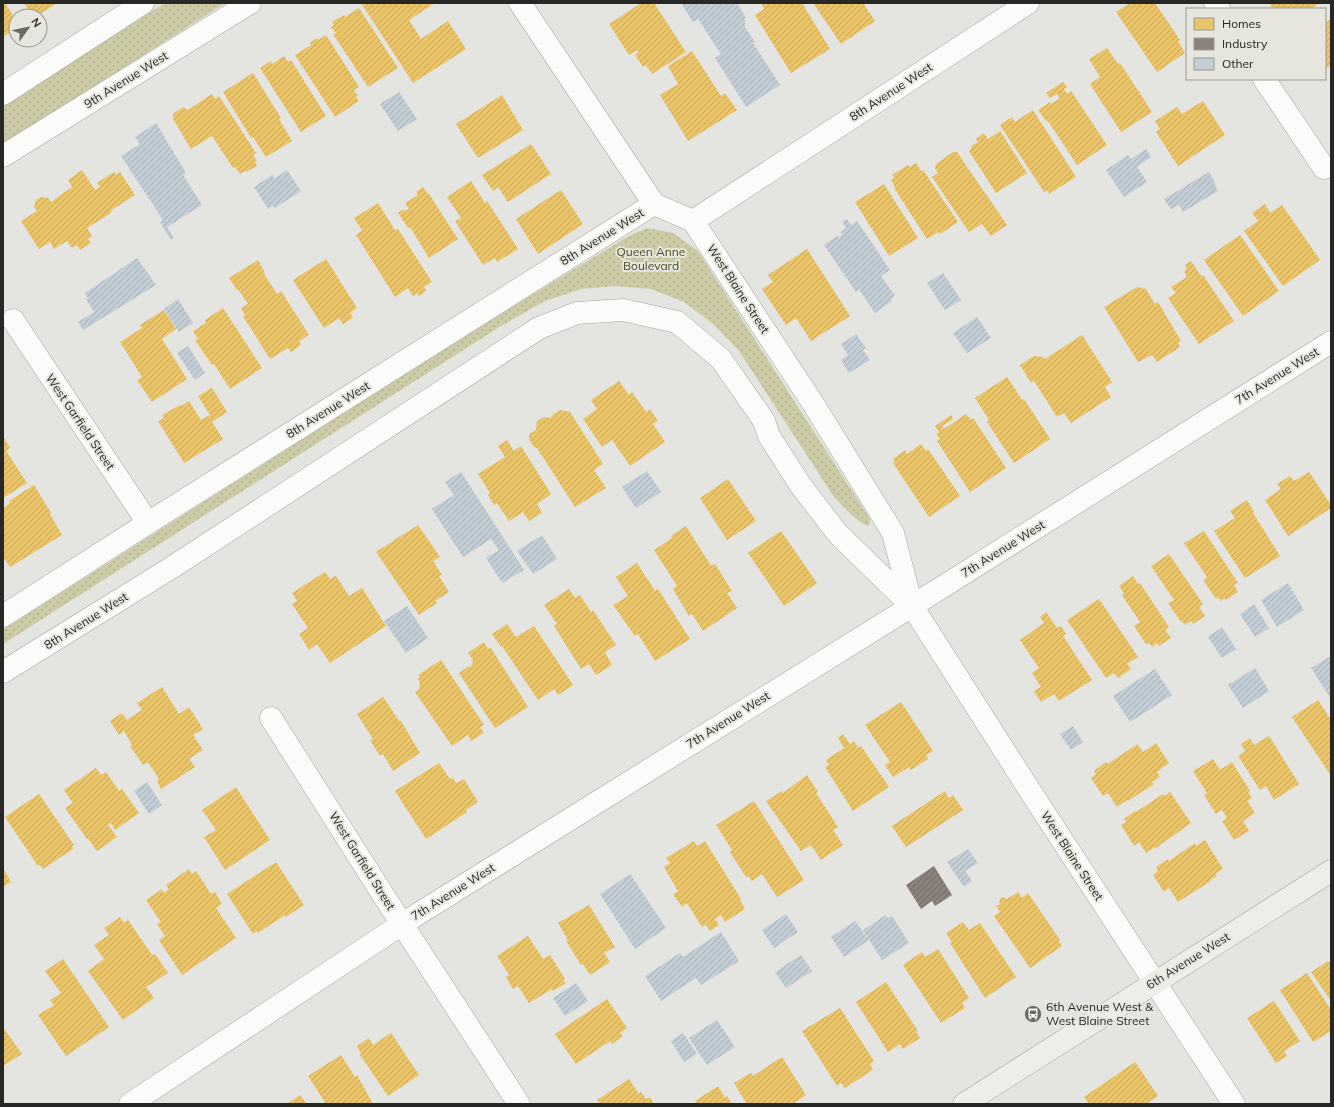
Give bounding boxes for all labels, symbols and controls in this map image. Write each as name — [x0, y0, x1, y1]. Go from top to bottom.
north arrow — [8, 8, 48, 48]
legend — [1186, 8, 1326, 80]
text: N — [28, 15, 45, 30]
text: Homes — [1222, 16, 1261, 31]
text: Industry — [1222, 36, 1268, 51]
street label: 9th Avenue West — [81, 48, 170, 111]
text: Other — [1222, 56, 1254, 71]
street label: 8th Avenue West — [846, 59, 935, 124]
street label: 8th Avenue West — [557, 205, 646, 268]
street label: West Blaine Street — [704, 241, 773, 336]
park label: Queen Anne Boulevard — [617, 244, 685, 273]
street label: 7th Avenue West — [1232, 344, 1321, 407]
street label: West Garfield Street — [43, 371, 118, 473]
street label: 8th Avenue West — [283, 378, 372, 441]
street label: 7th Avenue West — [958, 517, 1047, 580]
street label: 8th Avenue West — [41, 589, 130, 652]
street label: 7th Avenue West — [683, 688, 772, 751]
street label: West Blaine Street — [1038, 808, 1107, 903]
street label: West Garfield Street — [326, 809, 399, 913]
street label: 7th Avenue West — [408, 860, 497, 923]
street label: 6th Avenue West — [1143, 929, 1232, 992]
place label: 6th Avenue West & West Blaine Street — [1046, 999, 1154, 1028]
bus stop icon: 6th Avenue West & West Blaine Street — [1023, 1004, 1043, 1024]

